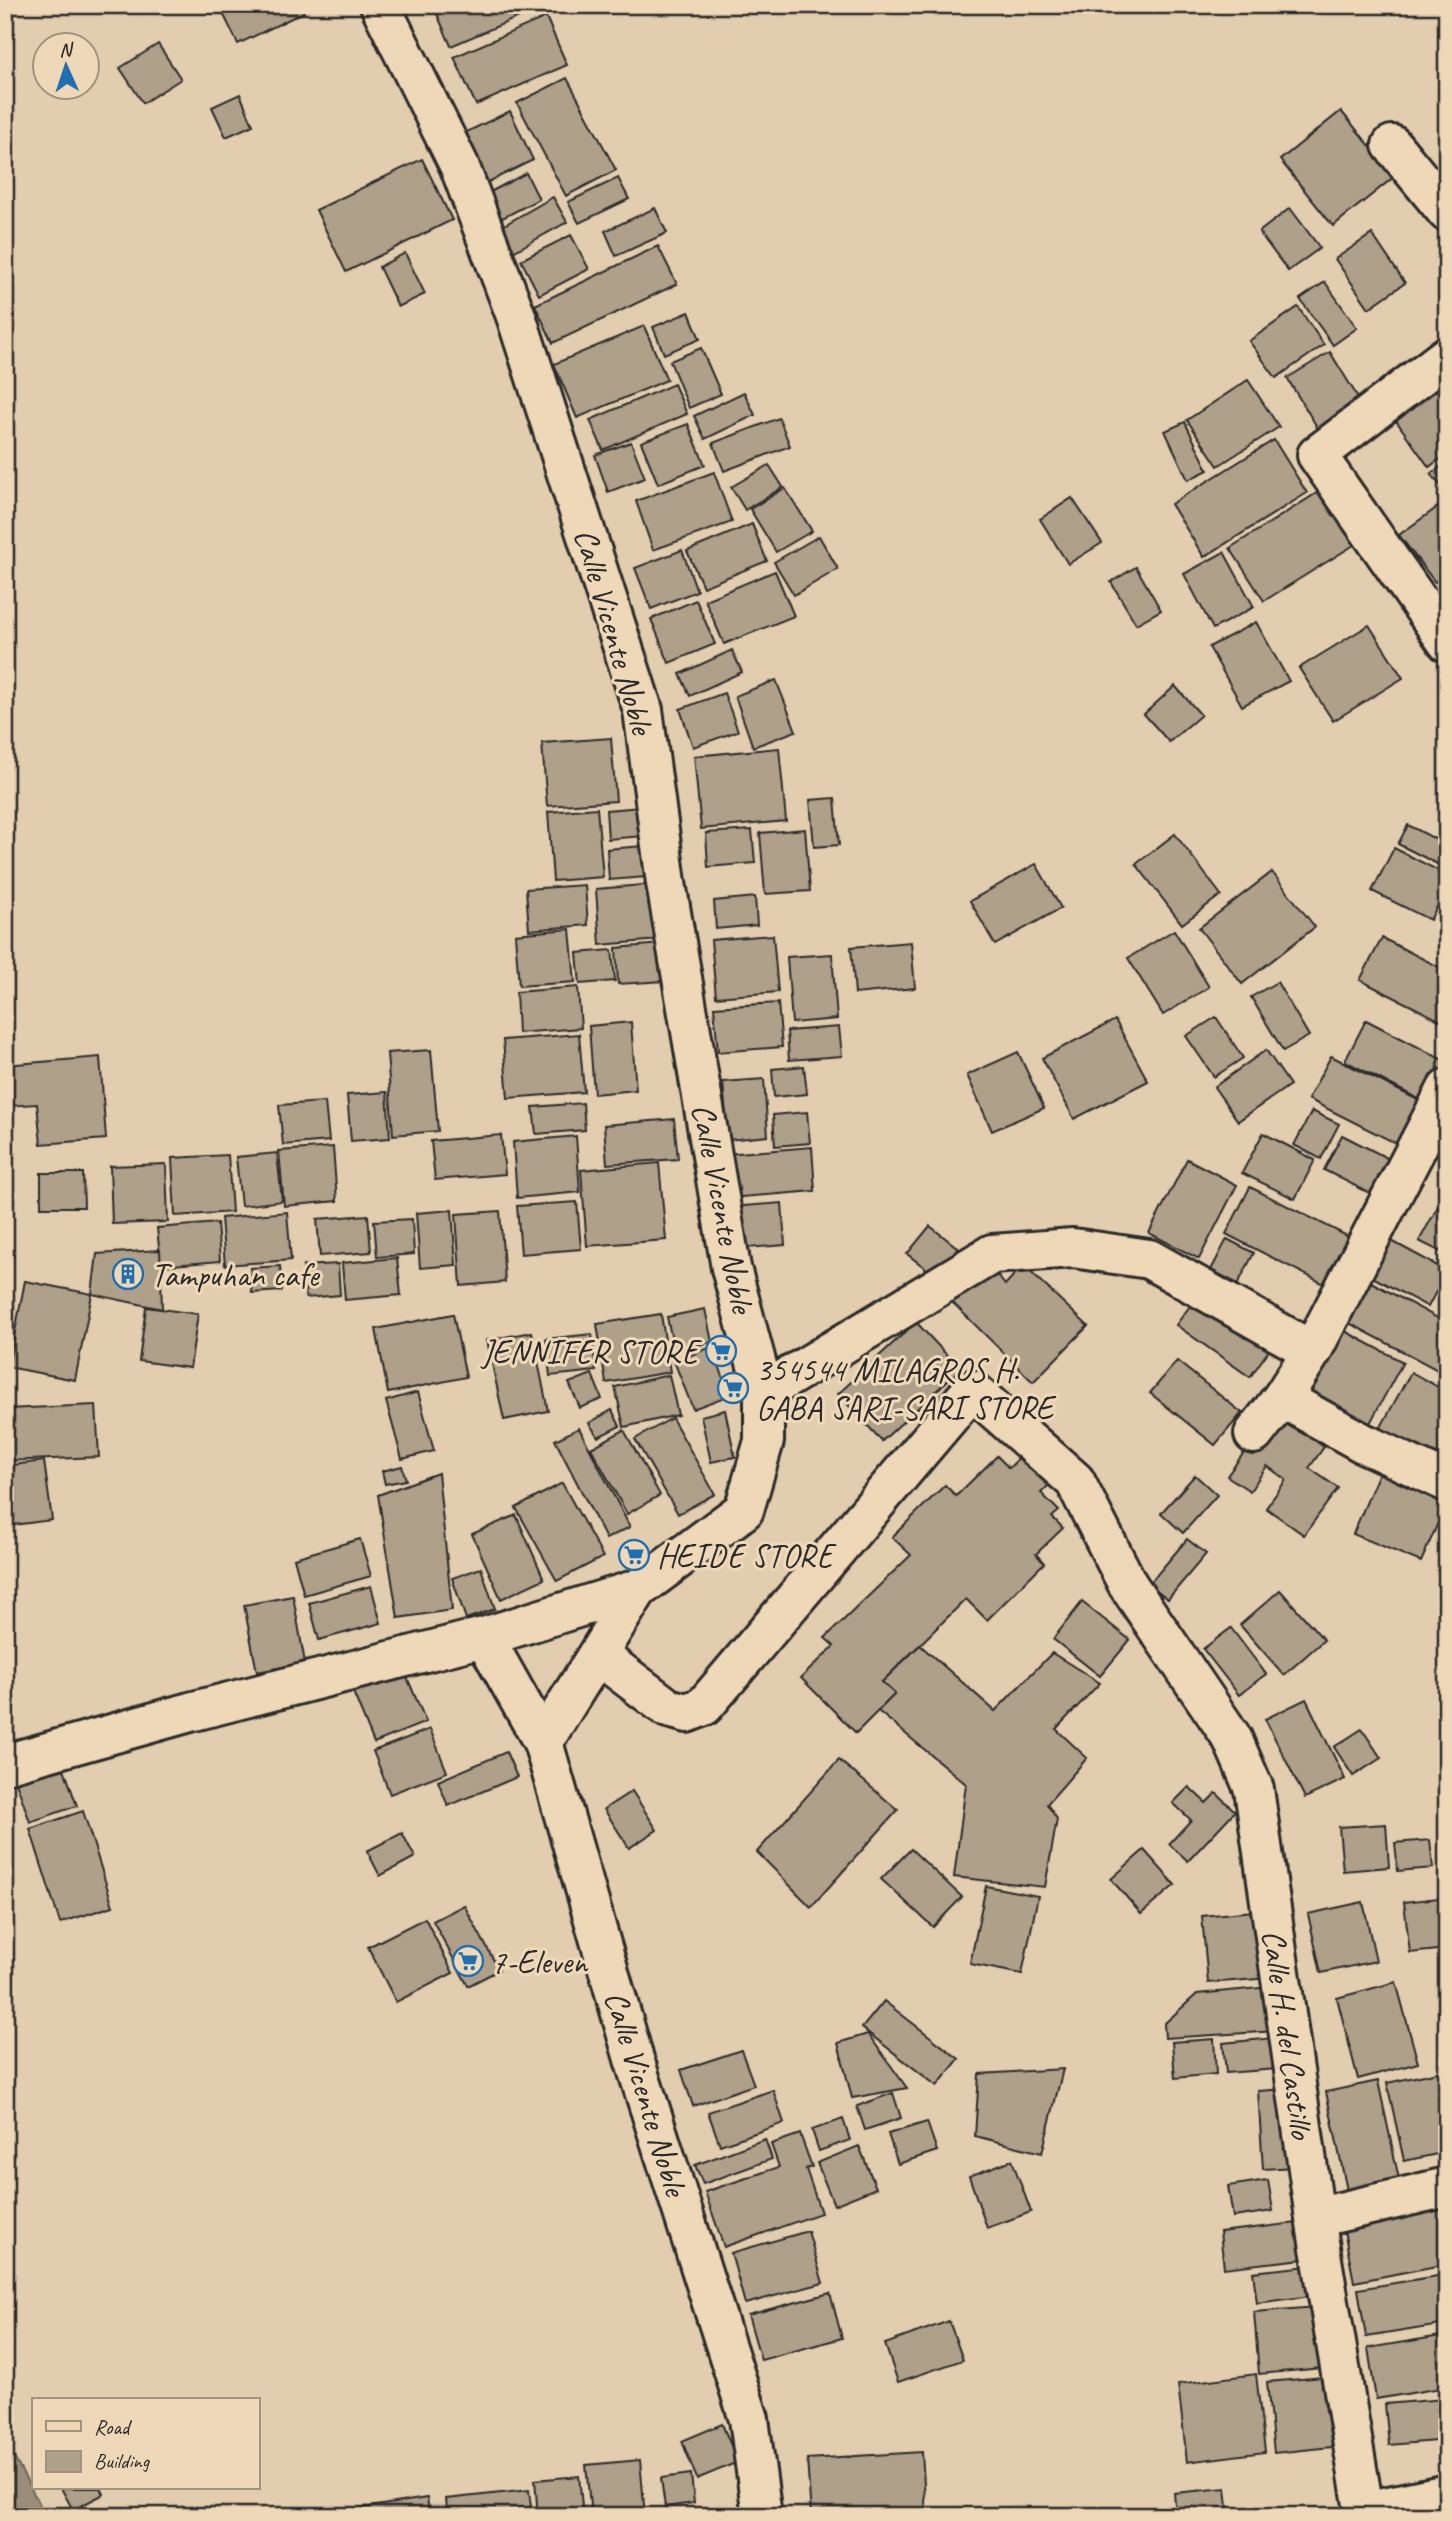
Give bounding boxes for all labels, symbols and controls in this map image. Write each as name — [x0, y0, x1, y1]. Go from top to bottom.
north arrow — [32, 32, 102, 102]
text: N — [59, 38, 75, 62]
street label: Calle Vicente Noble — [565, 524, 664, 741]
street label: Calle Vicente Noble — [682, 1100, 764, 1318]
place label: Tampuhan cafe — [151, 1254, 321, 1296]
building icon: Tampuhan cafe — [111, 1257, 145, 1291]
place label: JENNIFER STORE — [480, 1331, 702, 1373]
supermarket icon: JENNIFER STORE — [704, 1334, 738, 1368]
place label: 354544 MILAGROS H. GABA SARI-SARI STORE — [756, 1349, 1058, 1429]
supermarket icon: 354544 MILAGROS H. GABA SARI-SARI STORE — [716, 1371, 750, 1405]
place label: HEIDE STORE — [657, 1535, 837, 1577]
supermarket icon: HEIDE STORE — [617, 1538, 651, 1572]
street label: Calle H. del Castillo — [1253, 1927, 1324, 2143]
place label: 7-Eleven — [491, 1941, 589, 1983]
supermarket icon: 7-Eleven — [451, 1944, 485, 1978]
street label: Calle Vicente Noble — [595, 1986, 698, 2203]
legend — [32, 2398, 259, 2490]
text: Road — [94, 2414, 133, 2440]
text: Building — [94, 2448, 151, 2474]

